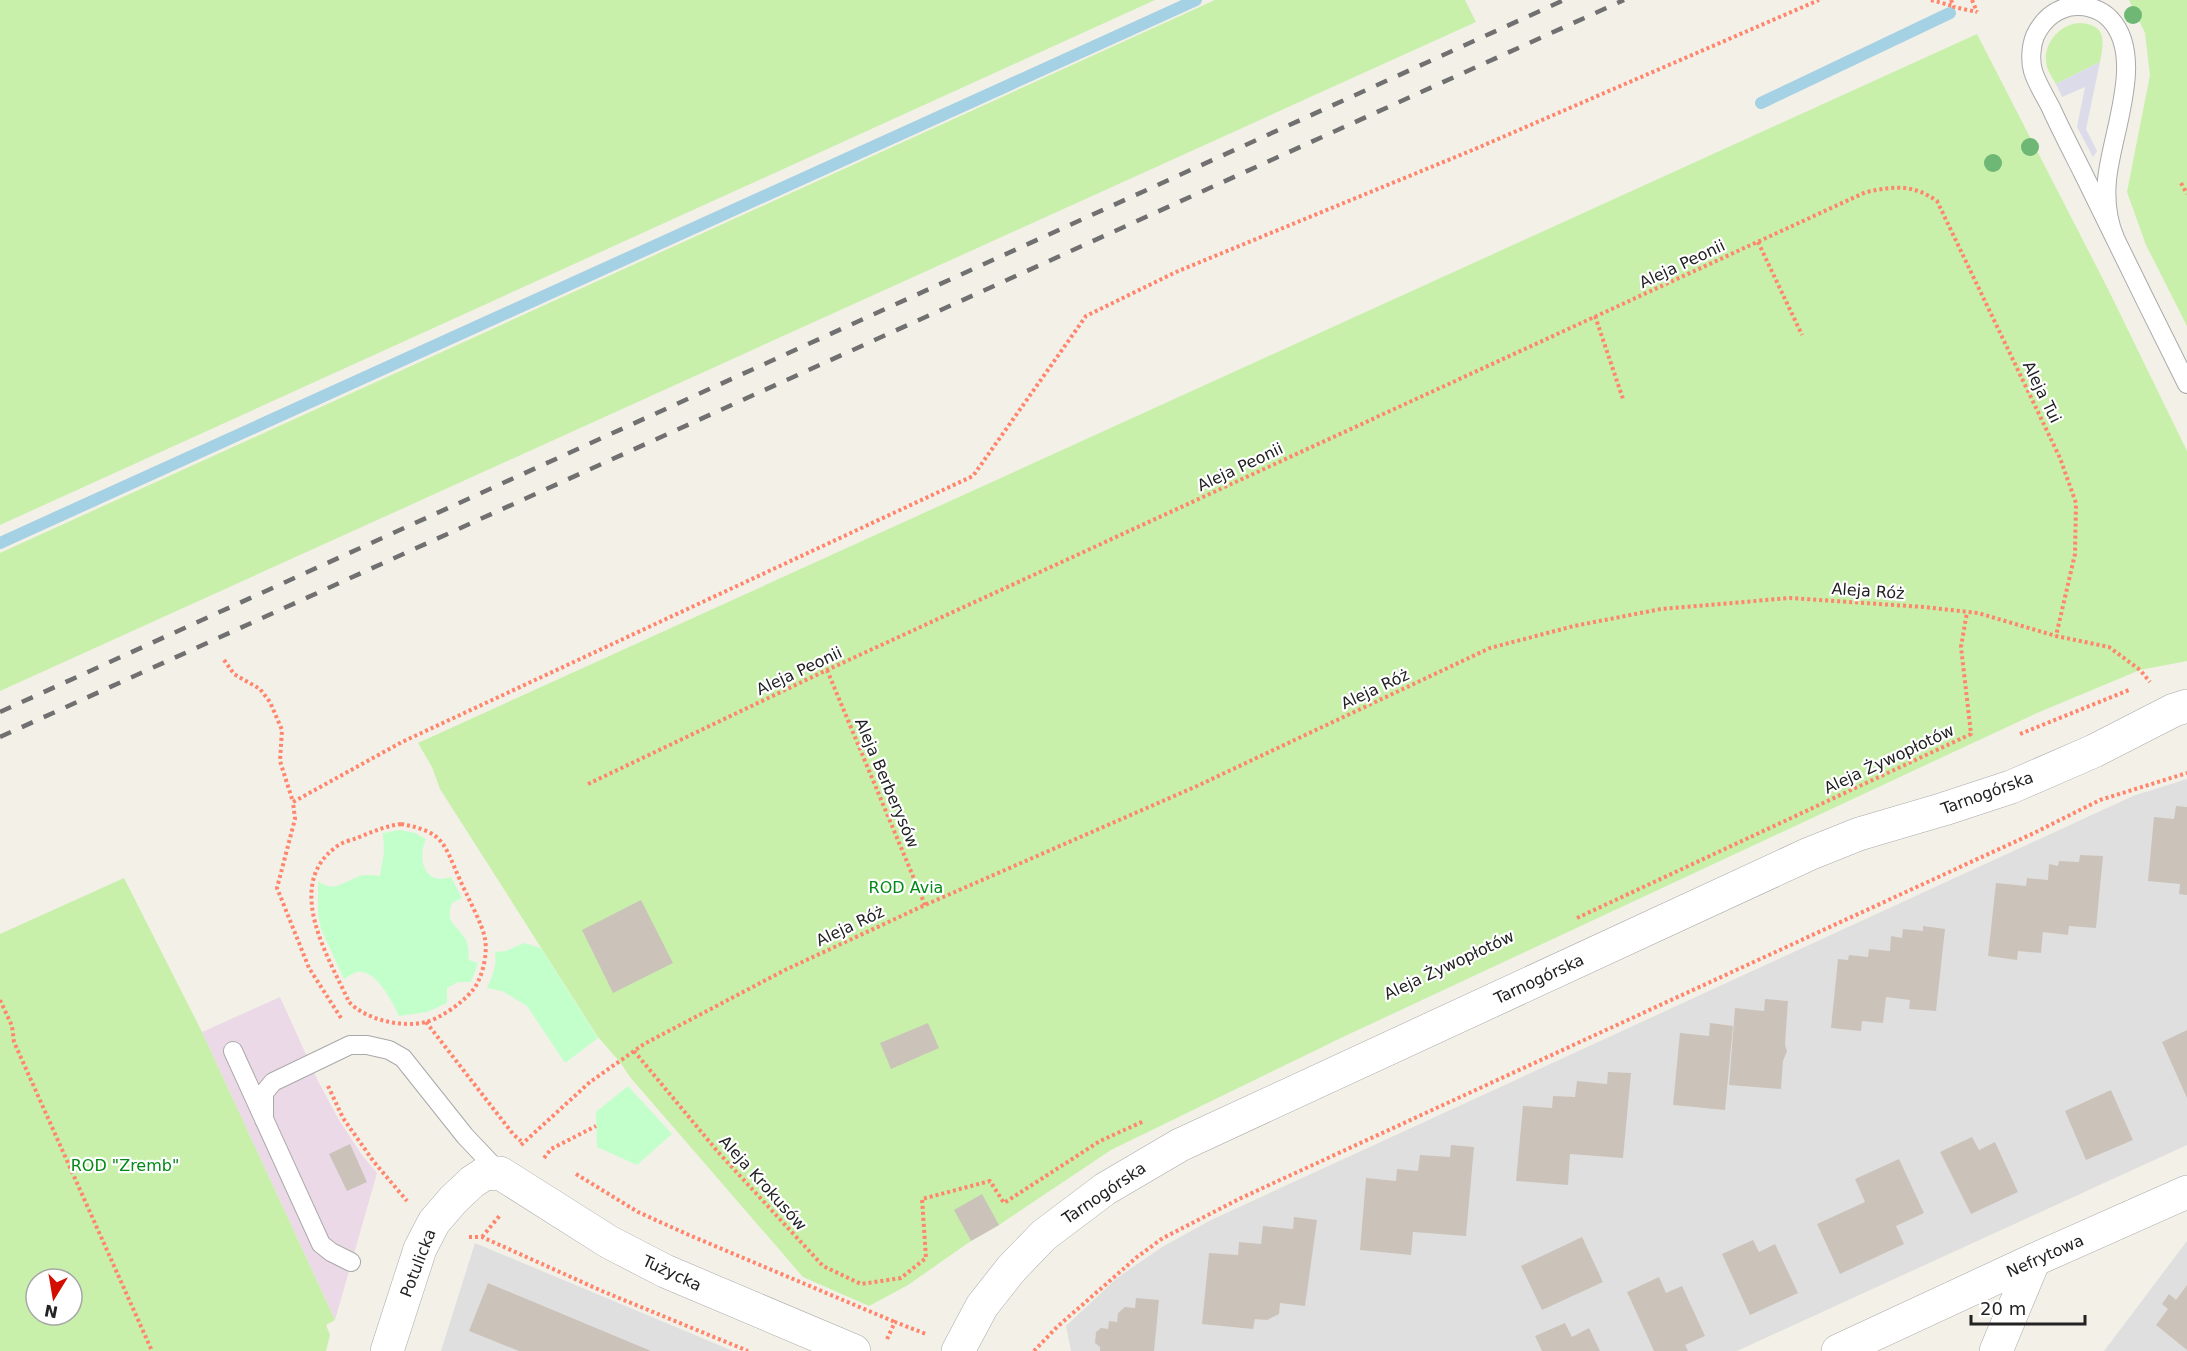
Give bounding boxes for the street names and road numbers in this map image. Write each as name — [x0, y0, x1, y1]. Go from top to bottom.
street label: Aleja Peonii — [1636, 236, 1728, 292]
street label: Aleja Tui — [2019, 358, 2065, 426]
street label: Aleja Peonii — [1194, 439, 1286, 495]
street label: Aleja Róż — [1831, 579, 1905, 603]
street label: Aleja Peonii — [753, 643, 845, 699]
street label: Aleja Róż — [1338, 665, 1412, 713]
street label: Aleja Berberysów — [851, 715, 923, 851]
street label: Aleja Żywopłotów — [1821, 720, 1957, 798]
street label: Tarnogórska — [1937, 768, 2036, 819]
street label: Aleja Róż — [813, 902, 887, 950]
street label: Aleja Żywopłotów — [1381, 926, 1517, 1004]
street label: Tarnogórska — [1490, 950, 1587, 1008]
street label: Aleja Krokusów — [715, 1132, 811, 1234]
street label: Tarnogórska — [1058, 1158, 1149, 1229]
street label: Potulicka — [396, 1226, 440, 1300]
street label: Nefrytowa — [2003, 1231, 2087, 1281]
street label: Tużycka — [639, 1251, 705, 1295]

